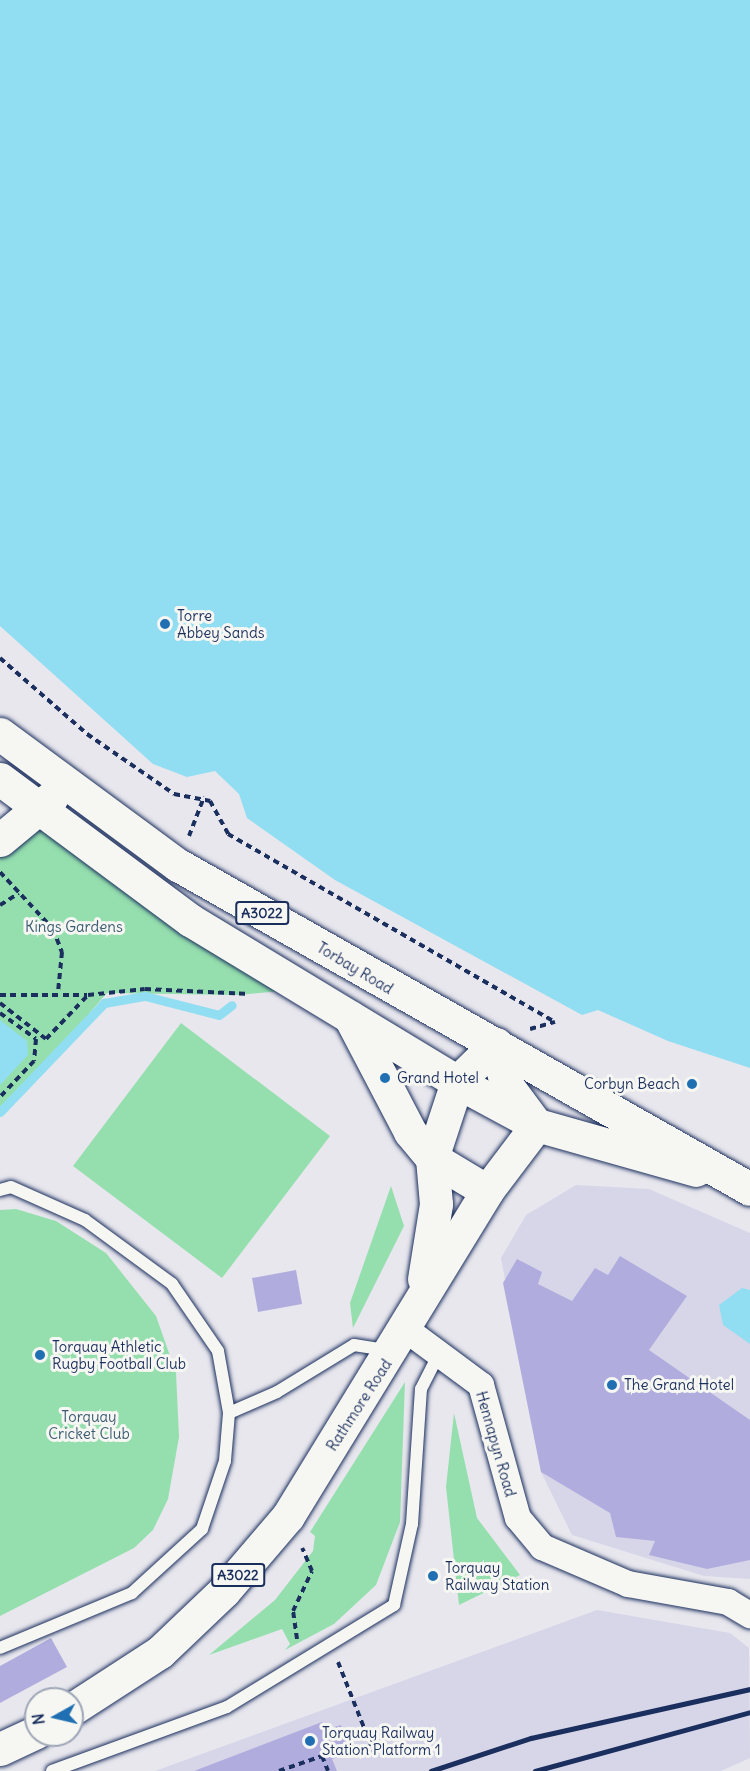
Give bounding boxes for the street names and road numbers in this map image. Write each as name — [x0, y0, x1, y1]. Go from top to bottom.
road number: A3022 — [235, 902, 289, 924]
street label: Torbay Road — [314, 938, 396, 998]
street label: Rathmore Road — [323, 1356, 395, 1454]
street label: Hennapyn Road — [472, 1389, 520, 1499]
road number: A3022 — [211, 1564, 265, 1586]

